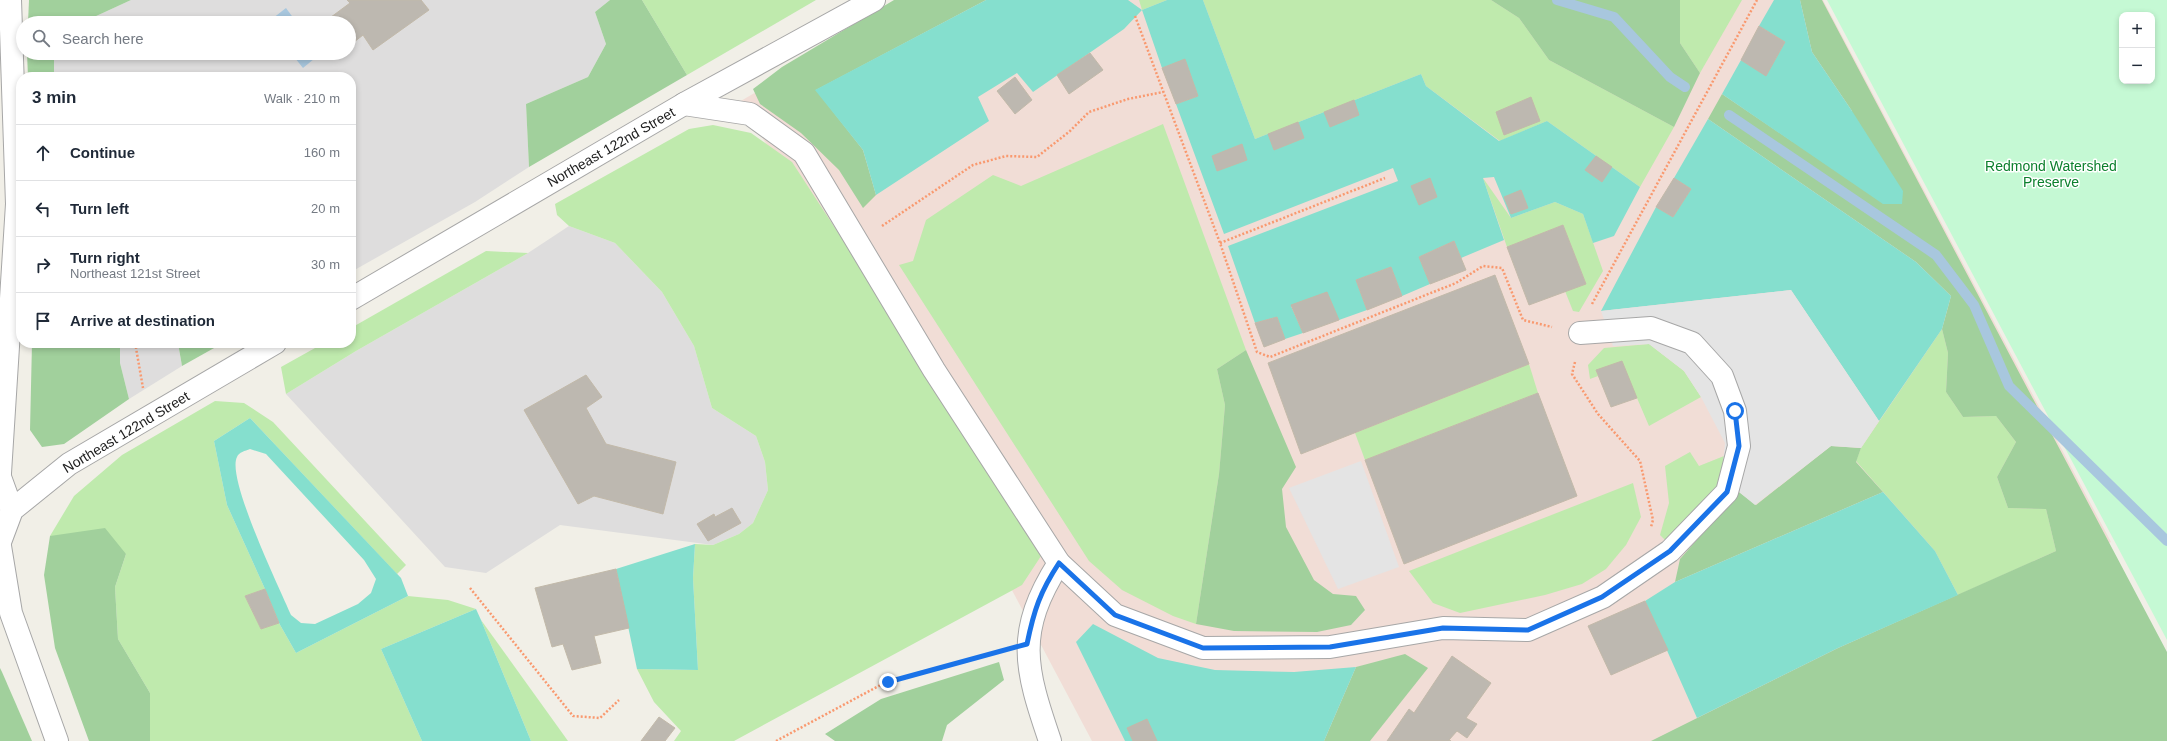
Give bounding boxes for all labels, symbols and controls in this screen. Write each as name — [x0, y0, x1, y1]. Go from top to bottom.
map controls — [2119, 12, 2155, 84]
button: + — [2119, 12, 2155, 48]
search box — [16, 16, 356, 60]
icon: search — [30, 27, 52, 49]
text: Search here — [62, 30, 144, 47]
button: − — [2119, 48, 2155, 84]
text: 3 min — [32, 88, 76, 107]
text: Walk · 210 m — [264, 91, 340, 106]
street label: Northeast 122nd Street — [544, 104, 678, 190]
icon: ahead — [32, 142, 54, 164]
text: Continue — [70, 144, 135, 161]
text: 160 m — [304, 145, 340, 160]
park label: Redmond Watershed Preserve — [1985, 158, 2117, 190]
icon: left — [32, 198, 54, 220]
text: Turn left — [70, 200, 129, 217]
text: 20 m — [311, 201, 340, 216]
text: Turn right — [70, 249, 140, 266]
icon: right — [32, 254, 54, 276]
text: 30 m — [311, 257, 340, 272]
text: Northeast 121st Street — [70, 266, 200, 281]
icon: arrive — [32, 310, 54, 332]
text: Arrive at destination — [70, 312, 215, 329]
street label: Northeast 122nd Street — [60, 388, 192, 476]
route start — [1726, 402, 1744, 420]
route end — [879, 673, 897, 691]

